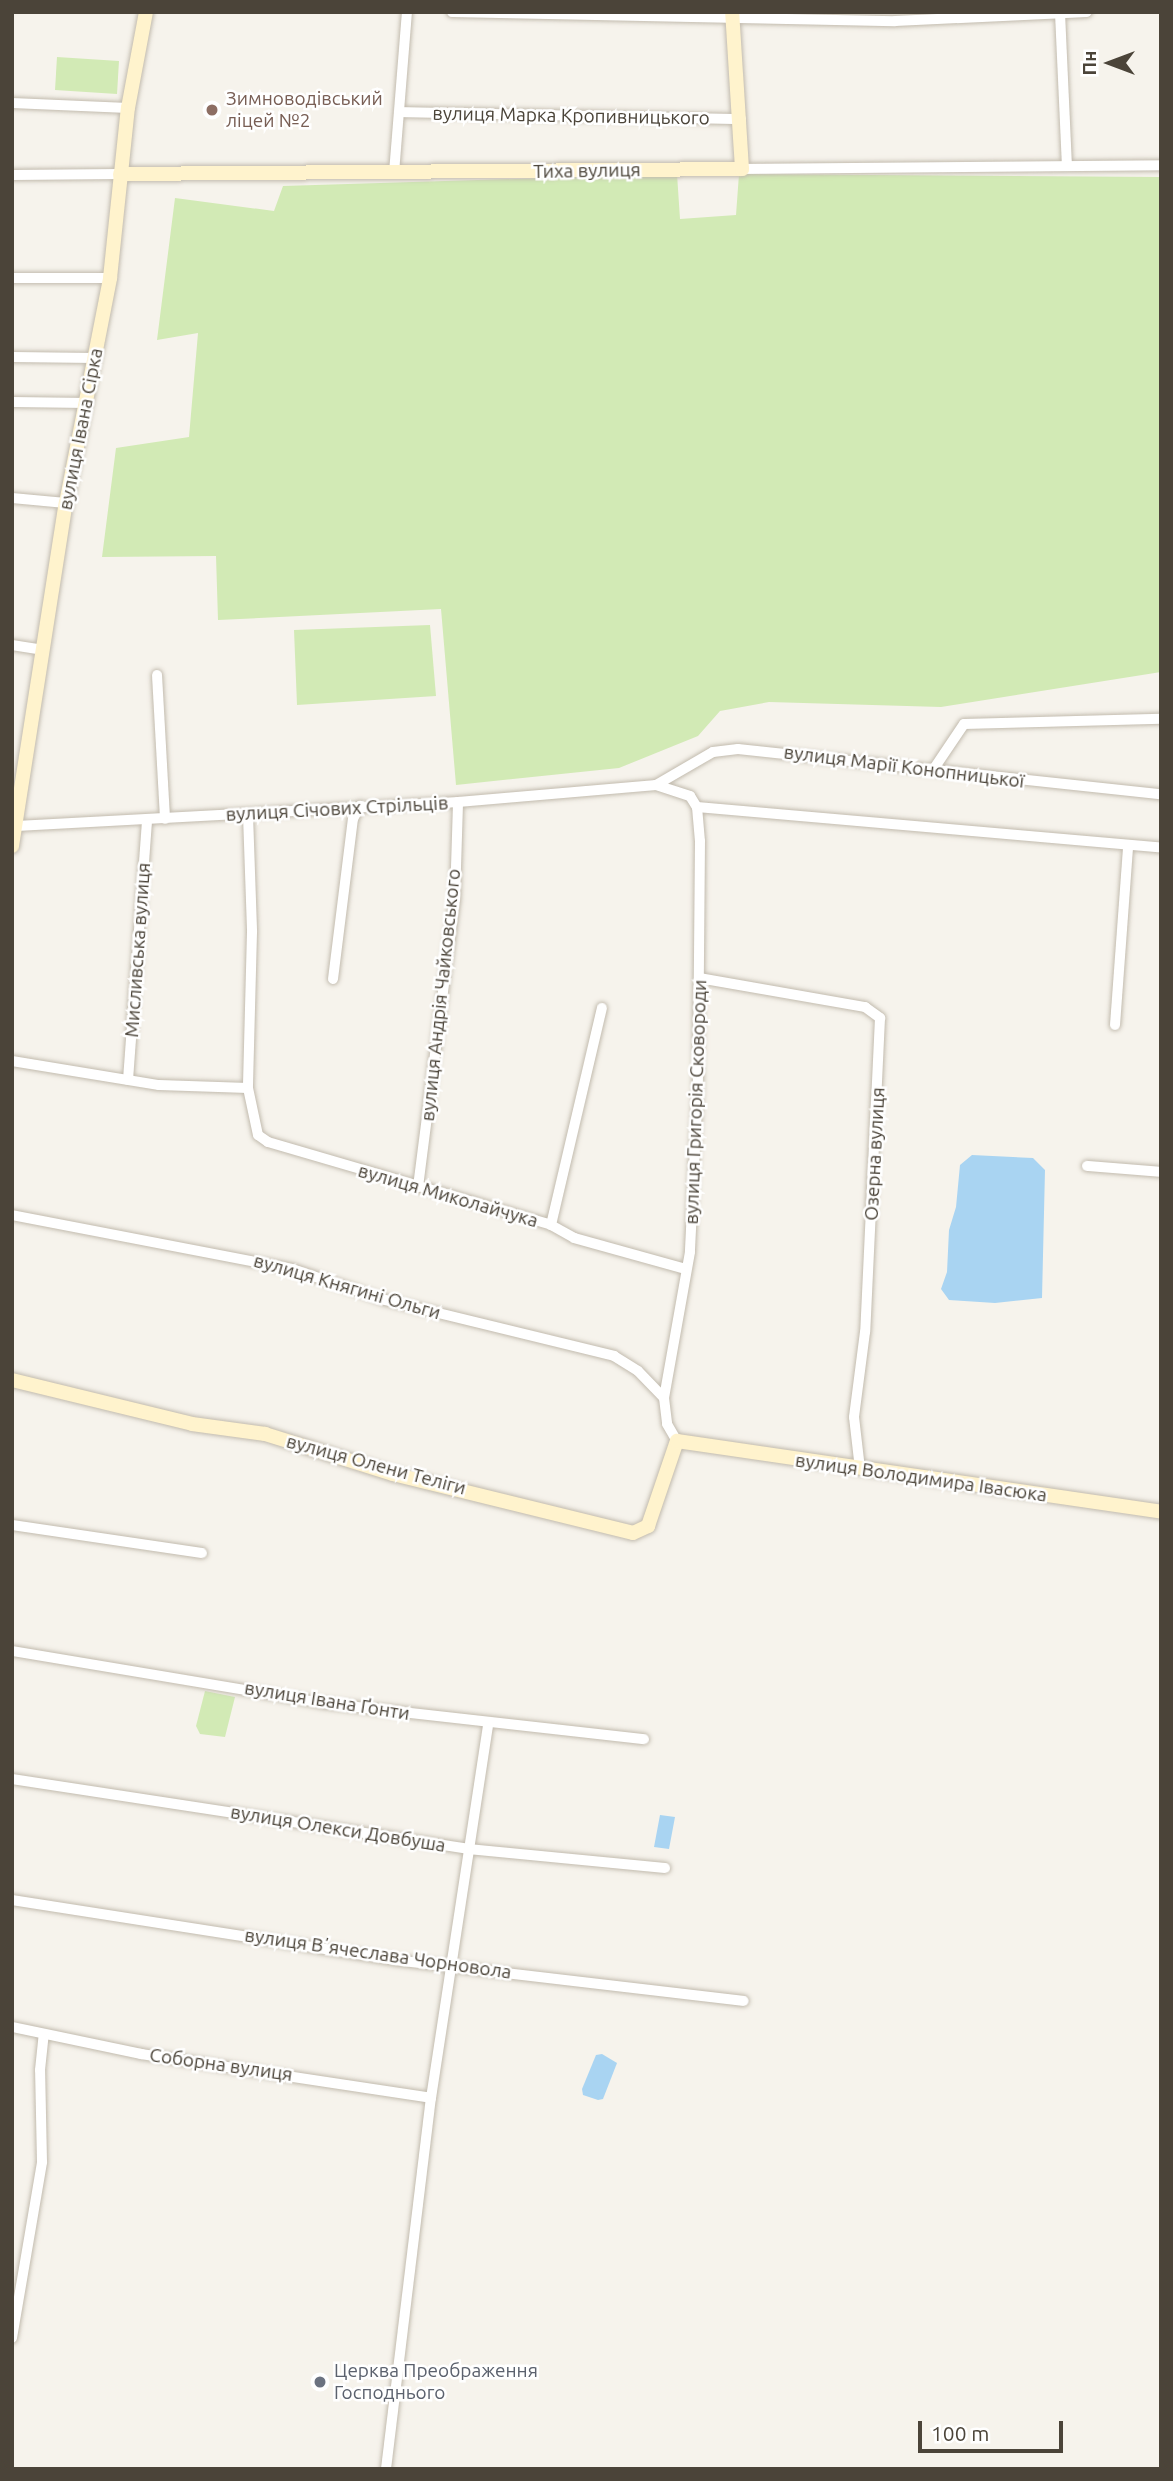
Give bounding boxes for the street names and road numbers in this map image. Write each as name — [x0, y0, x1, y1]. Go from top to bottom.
street label: вулиця Марка Кропивницького — [432, 102, 710, 130]
street label: Тиха вулиця — [533, 159, 641, 183]
street label: вулиця Івана Сірка — [54, 346, 108, 512]
street label: вулиця Марії Конопницької — [782, 741, 1026, 793]
street label: вулиця Січових Стрільців — [225, 792, 449, 826]
street label: Мисливська вулиця — [121, 862, 155, 1038]
street label: вулиця Андрія Чайковського — [416, 868, 466, 1122]
street label: вулиця Григорія Сковороди — [680, 979, 712, 1225]
street label: Озерна вулиця — [860, 1087, 890, 1221]
street label: вулиця Миколайчука — [355, 1159, 541, 1233]
street label: вулиця Княгині Ольги — [251, 1249, 443, 1325]
street label: вулиця Олени Теліги — [284, 1430, 468, 1500]
street label: вулиця Володимира Івасюка — [794, 1449, 1048, 1507]
street label: вулиця Івана Ґонти — [243, 1677, 411, 1725]
street label: вулиця Олекси Довбуша — [229, 1801, 447, 1857]
street label: вулиця Вʼячеслава Чорновола — [243, 1924, 513, 1984]
street label: Соборна вулиця — [148, 2044, 294, 2086]

